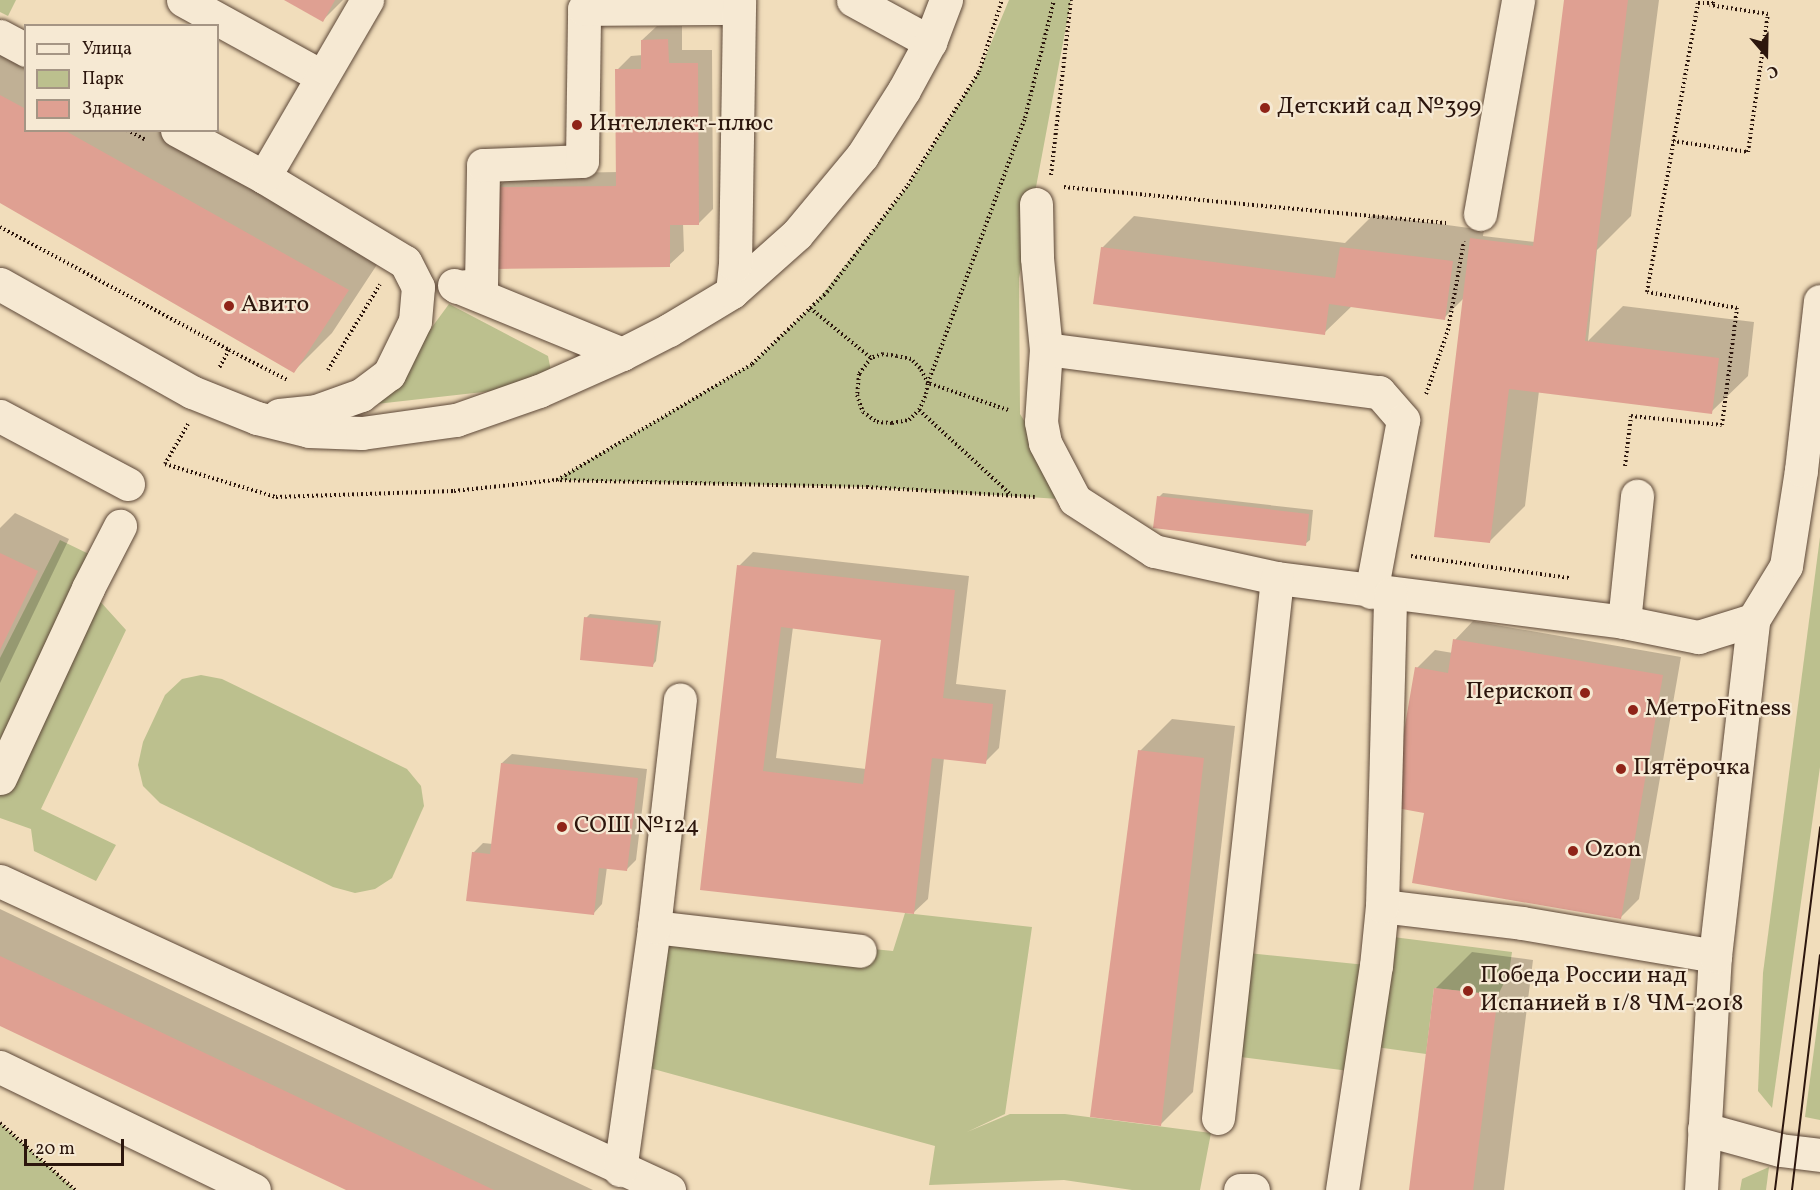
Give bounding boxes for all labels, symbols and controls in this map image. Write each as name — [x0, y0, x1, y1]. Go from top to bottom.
legend — [24, 24, 219, 132]
north arrow — [1736, 24, 1796, 84]
text: Улица — [82, 37, 132, 62]
text: С — [1764, 59, 1781, 83]
text: Парк — [82, 67, 124, 92]
place label: Детский сад №399 — [1277, 94, 1481, 122]
text: Здание — [82, 97, 142, 122]
marker: Детский сад №399 — [1258, 101, 1272, 115]
place label: Интеллект-плюс — [589, 111, 773, 139]
marker: Интеллект-плюс — [570, 118, 584, 132]
place label: Авито — [241, 292, 309, 320]
marker: Авито — [222, 299, 236, 313]
place label: Перископ — [1466, 679, 1573, 707]
marker: Перископ — [1578, 686, 1592, 700]
place label: МетроFitness — [1645, 696, 1791, 724]
marker: МетроFitness — [1626, 703, 1640, 717]
place label: Пятёрочка — [1633, 755, 1751, 783]
marker: Пятёрочка — [1614, 762, 1628, 776]
place label: СОШ №124 — [574, 813, 700, 841]
marker: СОШ №124 — [555, 820, 569, 834]
place label: Ozon — [1585, 837, 1642, 865]
marker: Ozon — [1566, 844, 1580, 858]
place label: Победа России над Испанией в 1/8 ЧМ-2018 — [1480, 963, 1743, 1019]
marker: Победа России над Испанией в 1/8 ЧМ-2018 — [1461, 984, 1475, 998]
scale bar — [27, 1127, 128, 1165]
text: 20 m — [35, 1137, 75, 1162]

